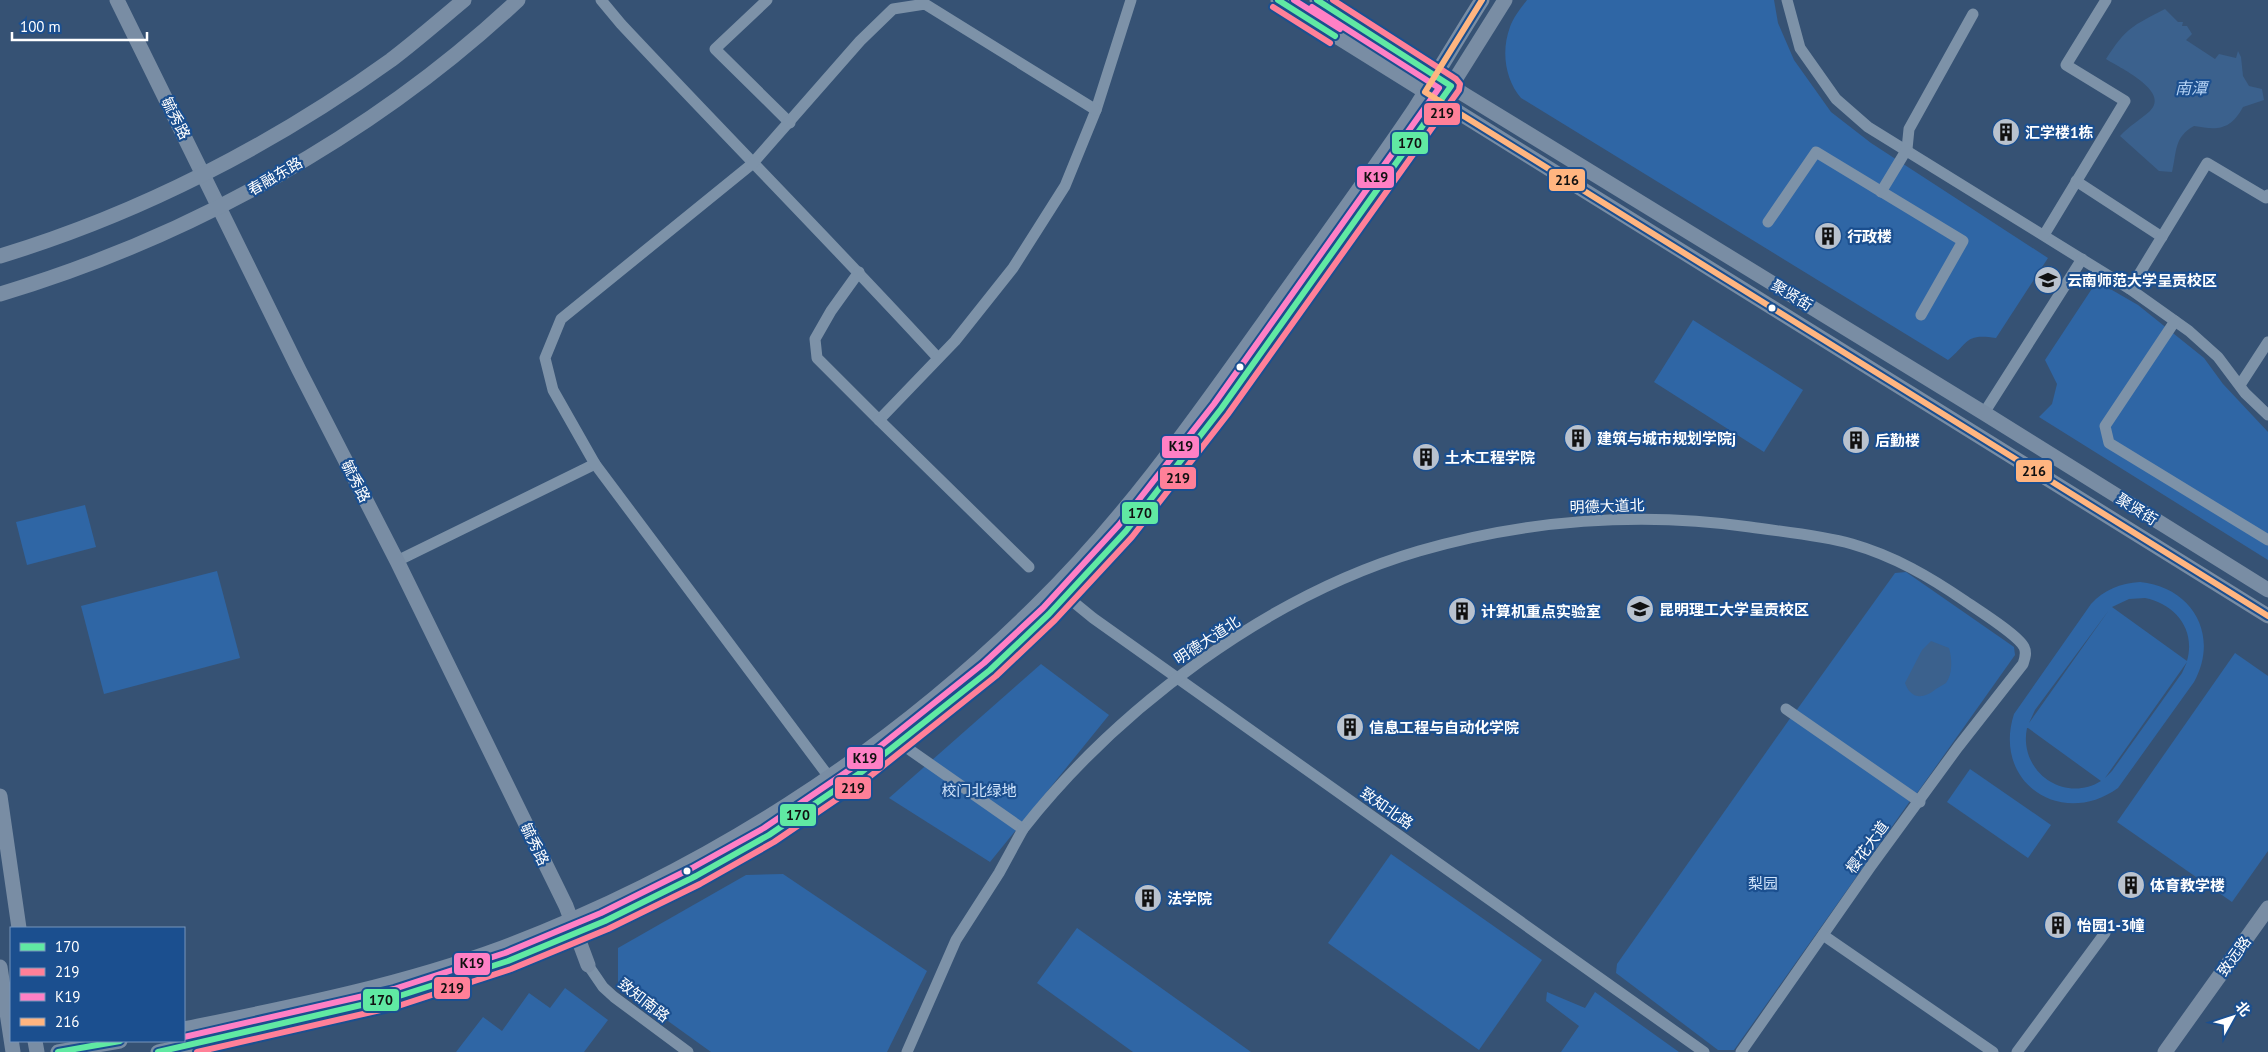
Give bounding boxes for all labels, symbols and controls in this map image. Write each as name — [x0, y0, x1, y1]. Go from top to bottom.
scale bar — [12, 10, 148, 42]
text: 100 m — [20, 17, 61, 36]
water label: 南潭 — [2175, 78, 2210, 98]
street label: 毓秀路 — [157, 94, 195, 142]
line badge: 219 — [1423, 102, 1461, 126]
text: 219 — [1430, 104, 1454, 122]
building icon: 汇学楼1栋 — [1991, 117, 2021, 147]
place label: 汇学楼1栋 — [2025, 123, 2094, 142]
line badge: 170 — [1391, 131, 1429, 155]
text: 170 — [1398, 134, 1422, 152]
street label: 春融东路 — [244, 153, 306, 199]
line badge: K19 — [1356, 165, 1395, 189]
text: K19 — [1364, 168, 1388, 186]
line badge: 216 — [1548, 168, 1586, 192]
text: 216 — [1555, 171, 1579, 189]
building icon: 行政楼 — [1813, 221, 1843, 251]
place label: 行政楼 — [1847, 227, 1892, 246]
school or university icon: 云南师范大学呈贡校区 — [2033, 265, 2063, 295]
place label: 云南师范大学呈贡校区 — [2067, 271, 2217, 290]
street label: 聚贤街 — [1768, 275, 1816, 315]
unlabelled marker — [1767, 303, 1777, 313]
unlabelled marker — [1235, 362, 1245, 372]
building icon: 建筑与城市规划学院j — [1563, 423, 1593, 453]
building icon: 后勤楼 — [1841, 425, 1871, 455]
place label: 建筑与城市规划学院j — [1597, 429, 1736, 448]
place label: 后勤楼 — [1875, 431, 1920, 450]
line badge: K19 — [1161, 435, 1200, 459]
text: K19 — [1169, 437, 1193, 455]
building icon: 土木工程学院 — [1411, 442, 1441, 472]
place label: 土木工程学院 — [1445, 448, 1535, 467]
street label: 毓秀路 — [337, 457, 375, 505]
line badge: 216 — [2015, 459, 2053, 483]
text: 216 — [2022, 462, 2046, 480]
line badge: 219 — [1159, 466, 1197, 490]
text: 219 — [1166, 469, 1190, 487]
street label: 聚贤街 — [2113, 489, 2161, 529]
street label: 明德大道北 — [1569, 495, 1645, 517]
line badge: 170 — [1121, 501, 1159, 525]
text: 170 — [1128, 504, 1152, 522]
school or university icon: 昆明理工大学呈贡校区 — [1625, 594, 1655, 624]
building icon: 计算机重点实验室 — [1447, 596, 1477, 626]
place label: 昆明理工大学呈贡校区 — [1659, 600, 1809, 619]
place label: 计算机重点实验室 — [1481, 602, 1601, 621]
street label: 明德大道北 — [1170, 612, 1244, 668]
building icon: 信息工程与自动化学院 — [1335, 712, 1365, 742]
place label: 信息工程与自动化学院 — [1369, 718, 1519, 737]
line badge: K19 — [846, 746, 884, 770]
text: K19 — [853, 749, 877, 767]
line badge: 219 — [834, 776, 872, 800]
text: 219 — [841, 779, 865, 797]
park label: 校门北绿地 — [941, 781, 1017, 800]
street label: 致知北路 — [1357, 783, 1417, 833]
line badge: 170 — [779, 803, 817, 827]
text: 170 — [786, 806, 810, 824]
street label: 樱花大道 — [1842, 817, 1892, 877]
street label: 毓秀路 — [517, 820, 553, 868]
unlabelled marker — [682, 866, 692, 876]
building icon: 体育教学楼 — [2116, 870, 2146, 900]
park label: 梨园 — [1748, 874, 1778, 893]
place label: 体育教学楼 — [2150, 876, 2225, 895]
building icon: 法学院 — [1133, 883, 1163, 913]
place label: 法学院 — [1167, 889, 1212, 908]
building icon: 怡园1-3幢 — [2043, 910, 2073, 940]
place label: 怡园1-3幢 — [2077, 916, 2144, 935]
legend — [10, 927, 185, 1042]
street label: 致远路 — [2213, 932, 2255, 980]
text: 170 — [55, 937, 80, 956]
line badge: K19 — [453, 952, 491, 976]
text: K19 — [460, 954, 484, 972]
text: 219 — [55, 962, 80, 981]
street label: 致知南路 — [615, 974, 673, 1026]
line badge: 219 — [433, 976, 471, 1000]
text: 219 — [440, 979, 464, 997]
text: K19 — [55, 987, 81, 1006]
line badge: 170 — [362, 988, 400, 1012]
text: 170 — [369, 991, 393, 1009]
north arrow — [2208, 992, 2258, 1042]
text: 北 — [2232, 997, 2254, 1020]
text: 216 — [55, 1012, 80, 1031]

